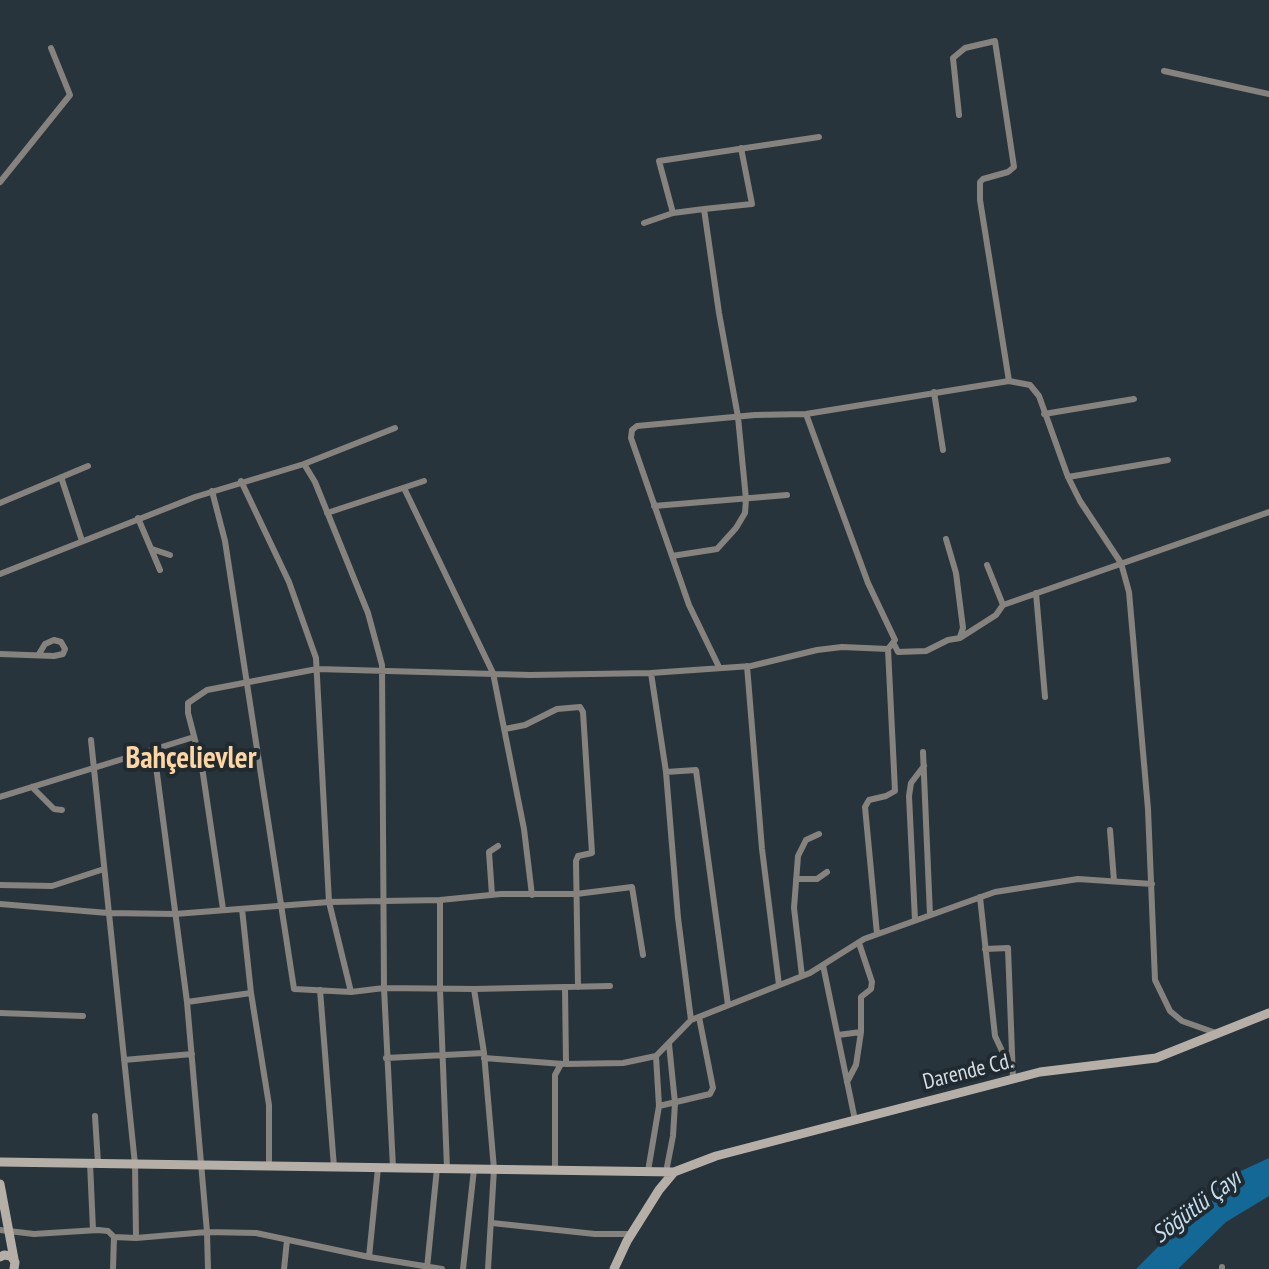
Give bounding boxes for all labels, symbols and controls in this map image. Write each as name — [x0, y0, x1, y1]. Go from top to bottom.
district label: Bahçelievler — [126, 741, 256, 777]
street label: Darende Cd. — [920, 1048, 1016, 1096]
water label: Söğütlü Çayı — [1147, 1164, 1247, 1250]

